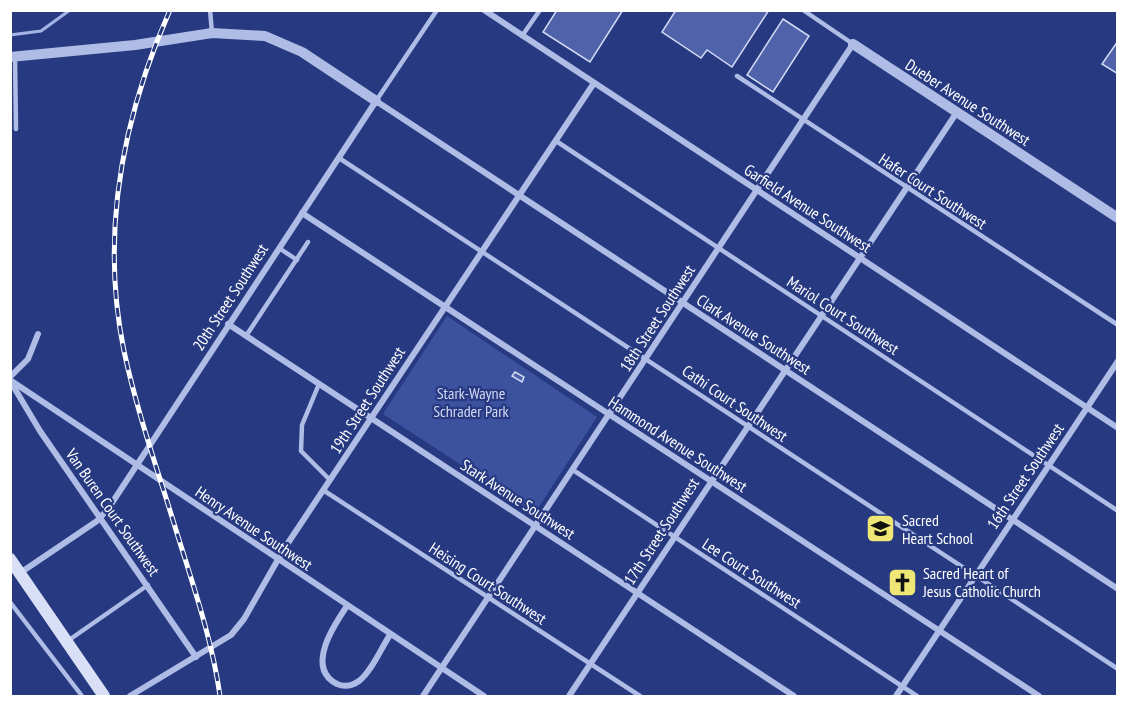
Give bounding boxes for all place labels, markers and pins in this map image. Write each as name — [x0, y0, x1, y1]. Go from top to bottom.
place label: Sacred Heart School — [902, 510, 974, 548]
school or university icon: Sacred Heart School — [865, 513, 897, 545]
place label: Sacred Heart of Jesus Catholic Church — [922, 563, 1041, 601]
church icon: Sacred Heart of Jesus Catholic Church — [886, 566, 918, 598]

